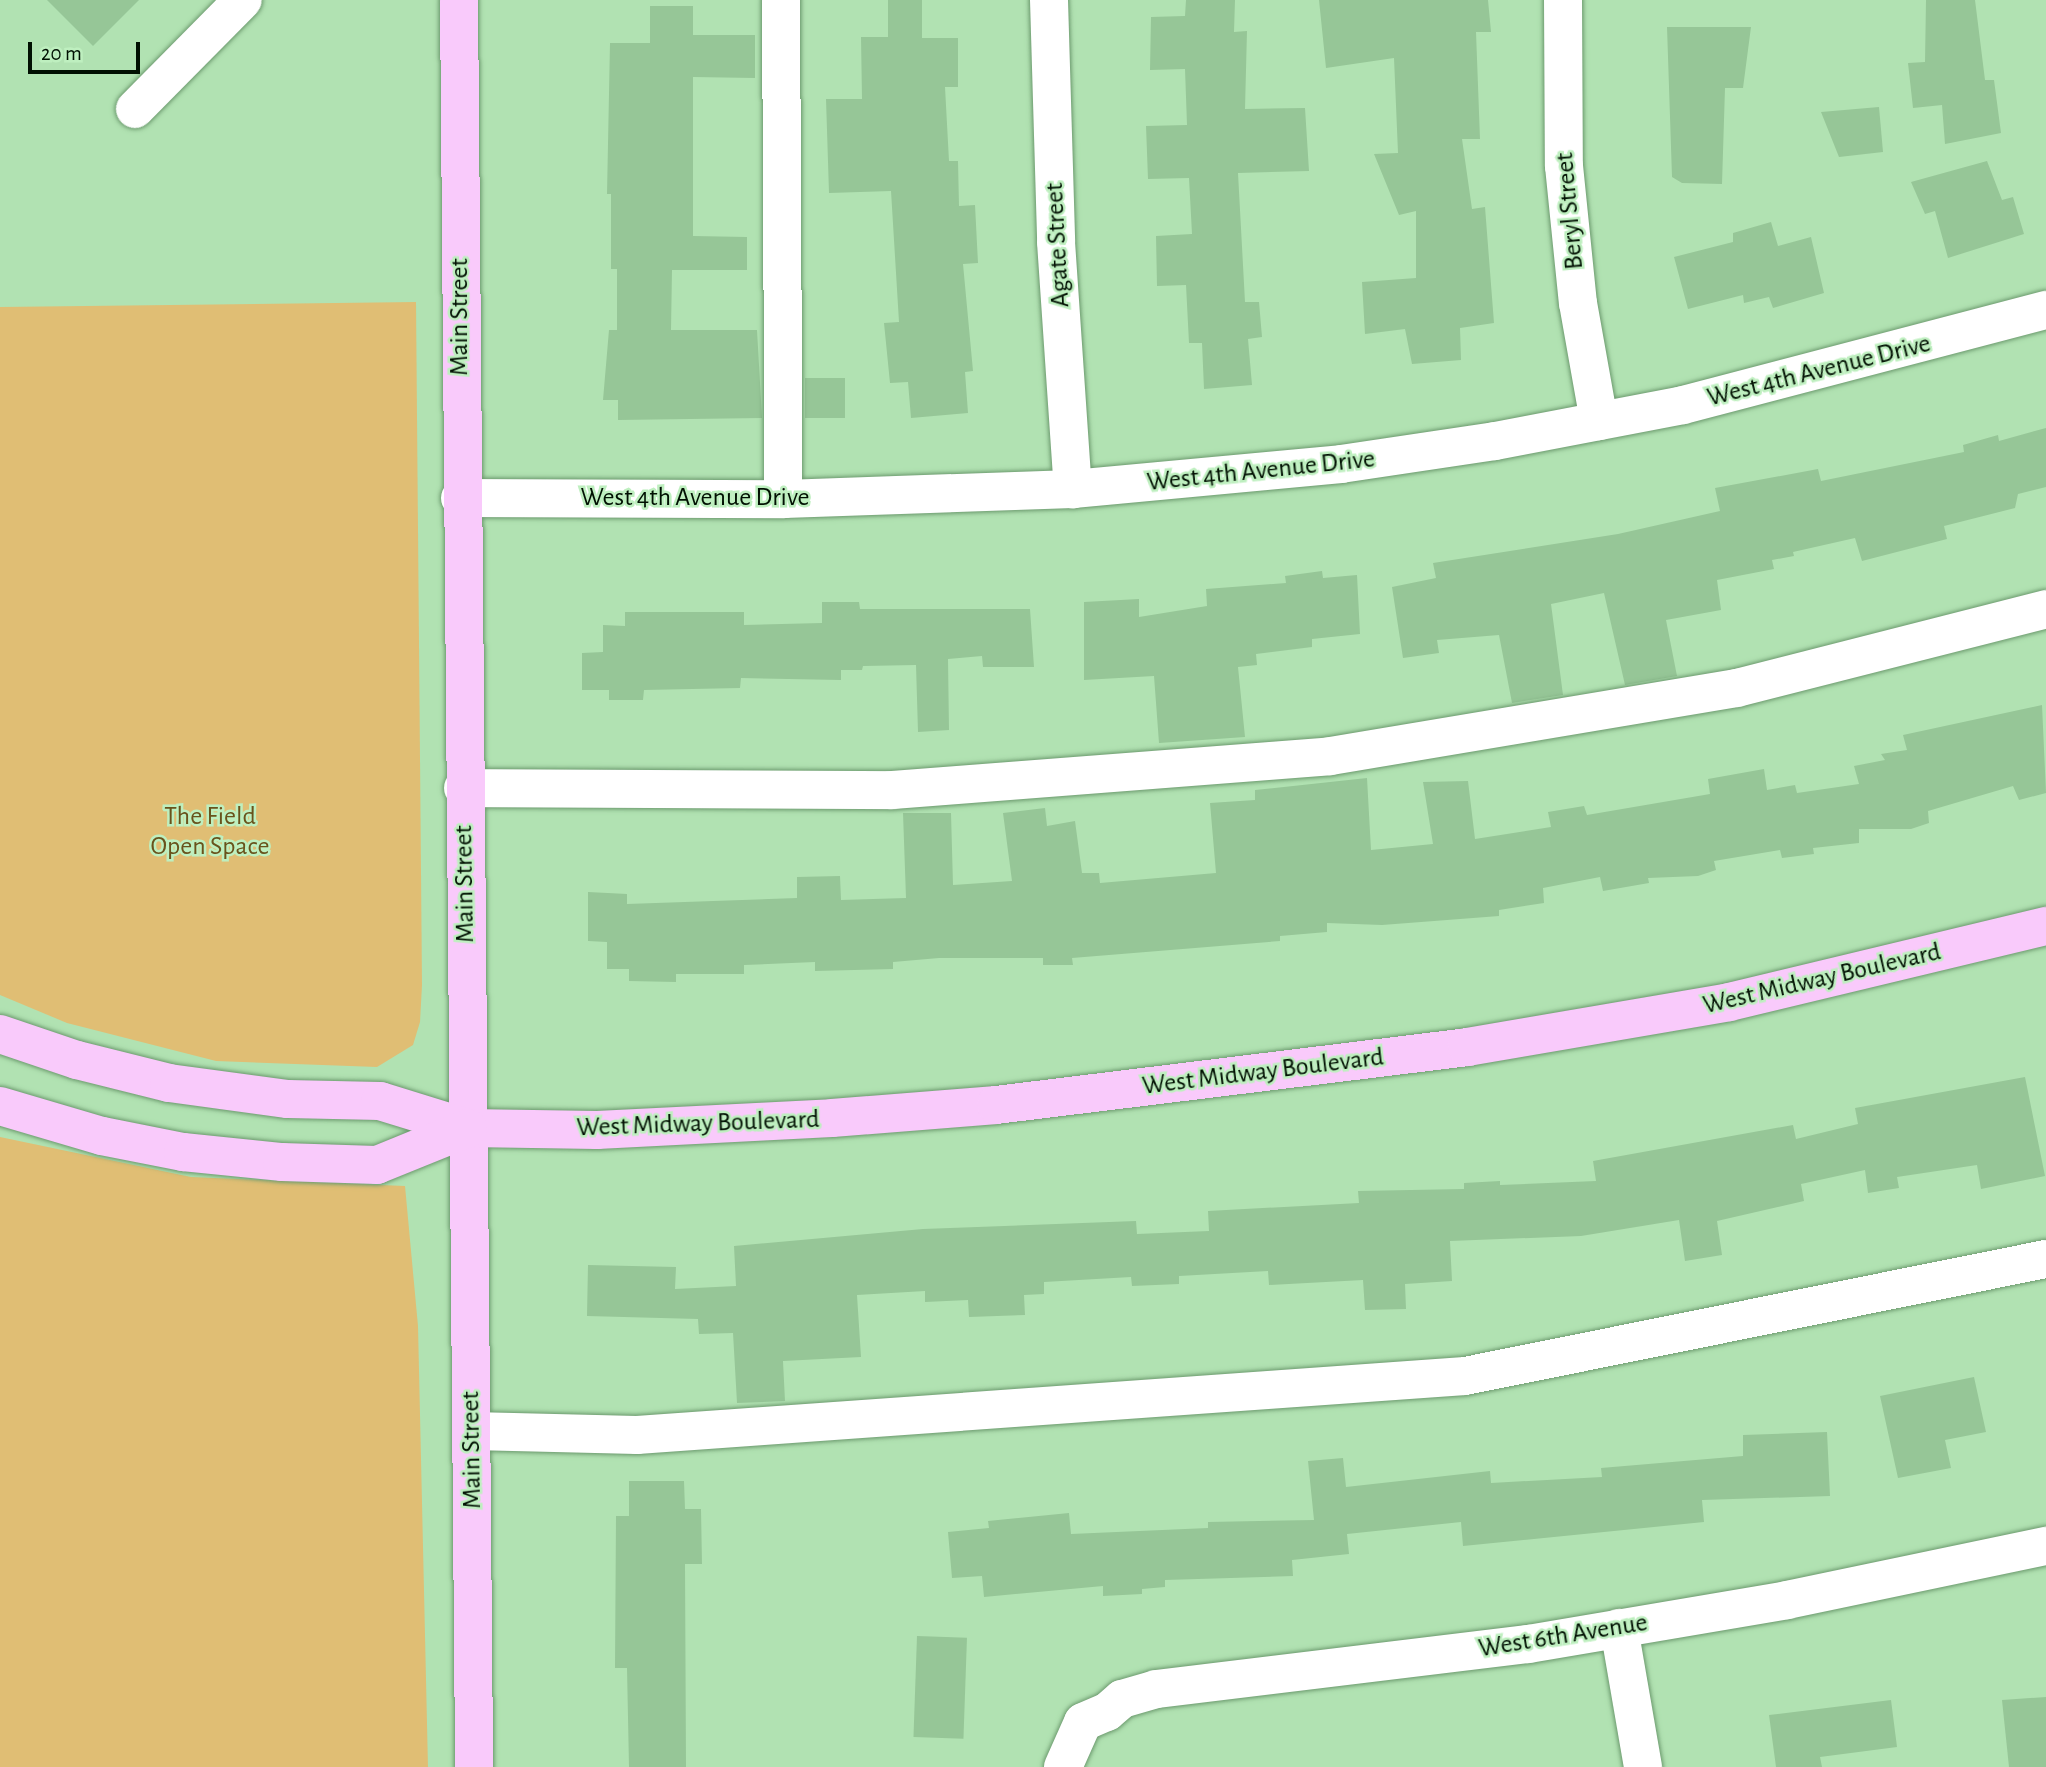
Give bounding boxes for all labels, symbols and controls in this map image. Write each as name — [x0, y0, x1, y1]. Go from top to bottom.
scale bar — [32, 28, 144, 72]
text: 20 m — [41, 43, 82, 64]
street label: Beryl Street — [1549, 151, 1591, 271]
street label: Agate Street — [1039, 182, 1077, 308]
street label: Main Street — [444, 258, 476, 376]
street label: West 4th Avenue Drive — [1704, 328, 1934, 414]
street label: West 4th Avenue Drive — [1145, 444, 1377, 498]
street label: West 4th Avenue Drive — [580, 482, 810, 514]
park label: The Field Open Space — [151, 801, 269, 862]
street label: Main Street — [448, 825, 482, 943]
street label: West Midway Boulevard — [1700, 936, 1944, 1022]
street label: West Midway Boulevard — [1141, 1042, 1385, 1102]
street label: West Midway Boulevard — [576, 1104, 820, 1144]
street label: Main Street — [455, 1391, 489, 1509]
street label: West 6th Avenue — [1476, 1607, 1650, 1665]

